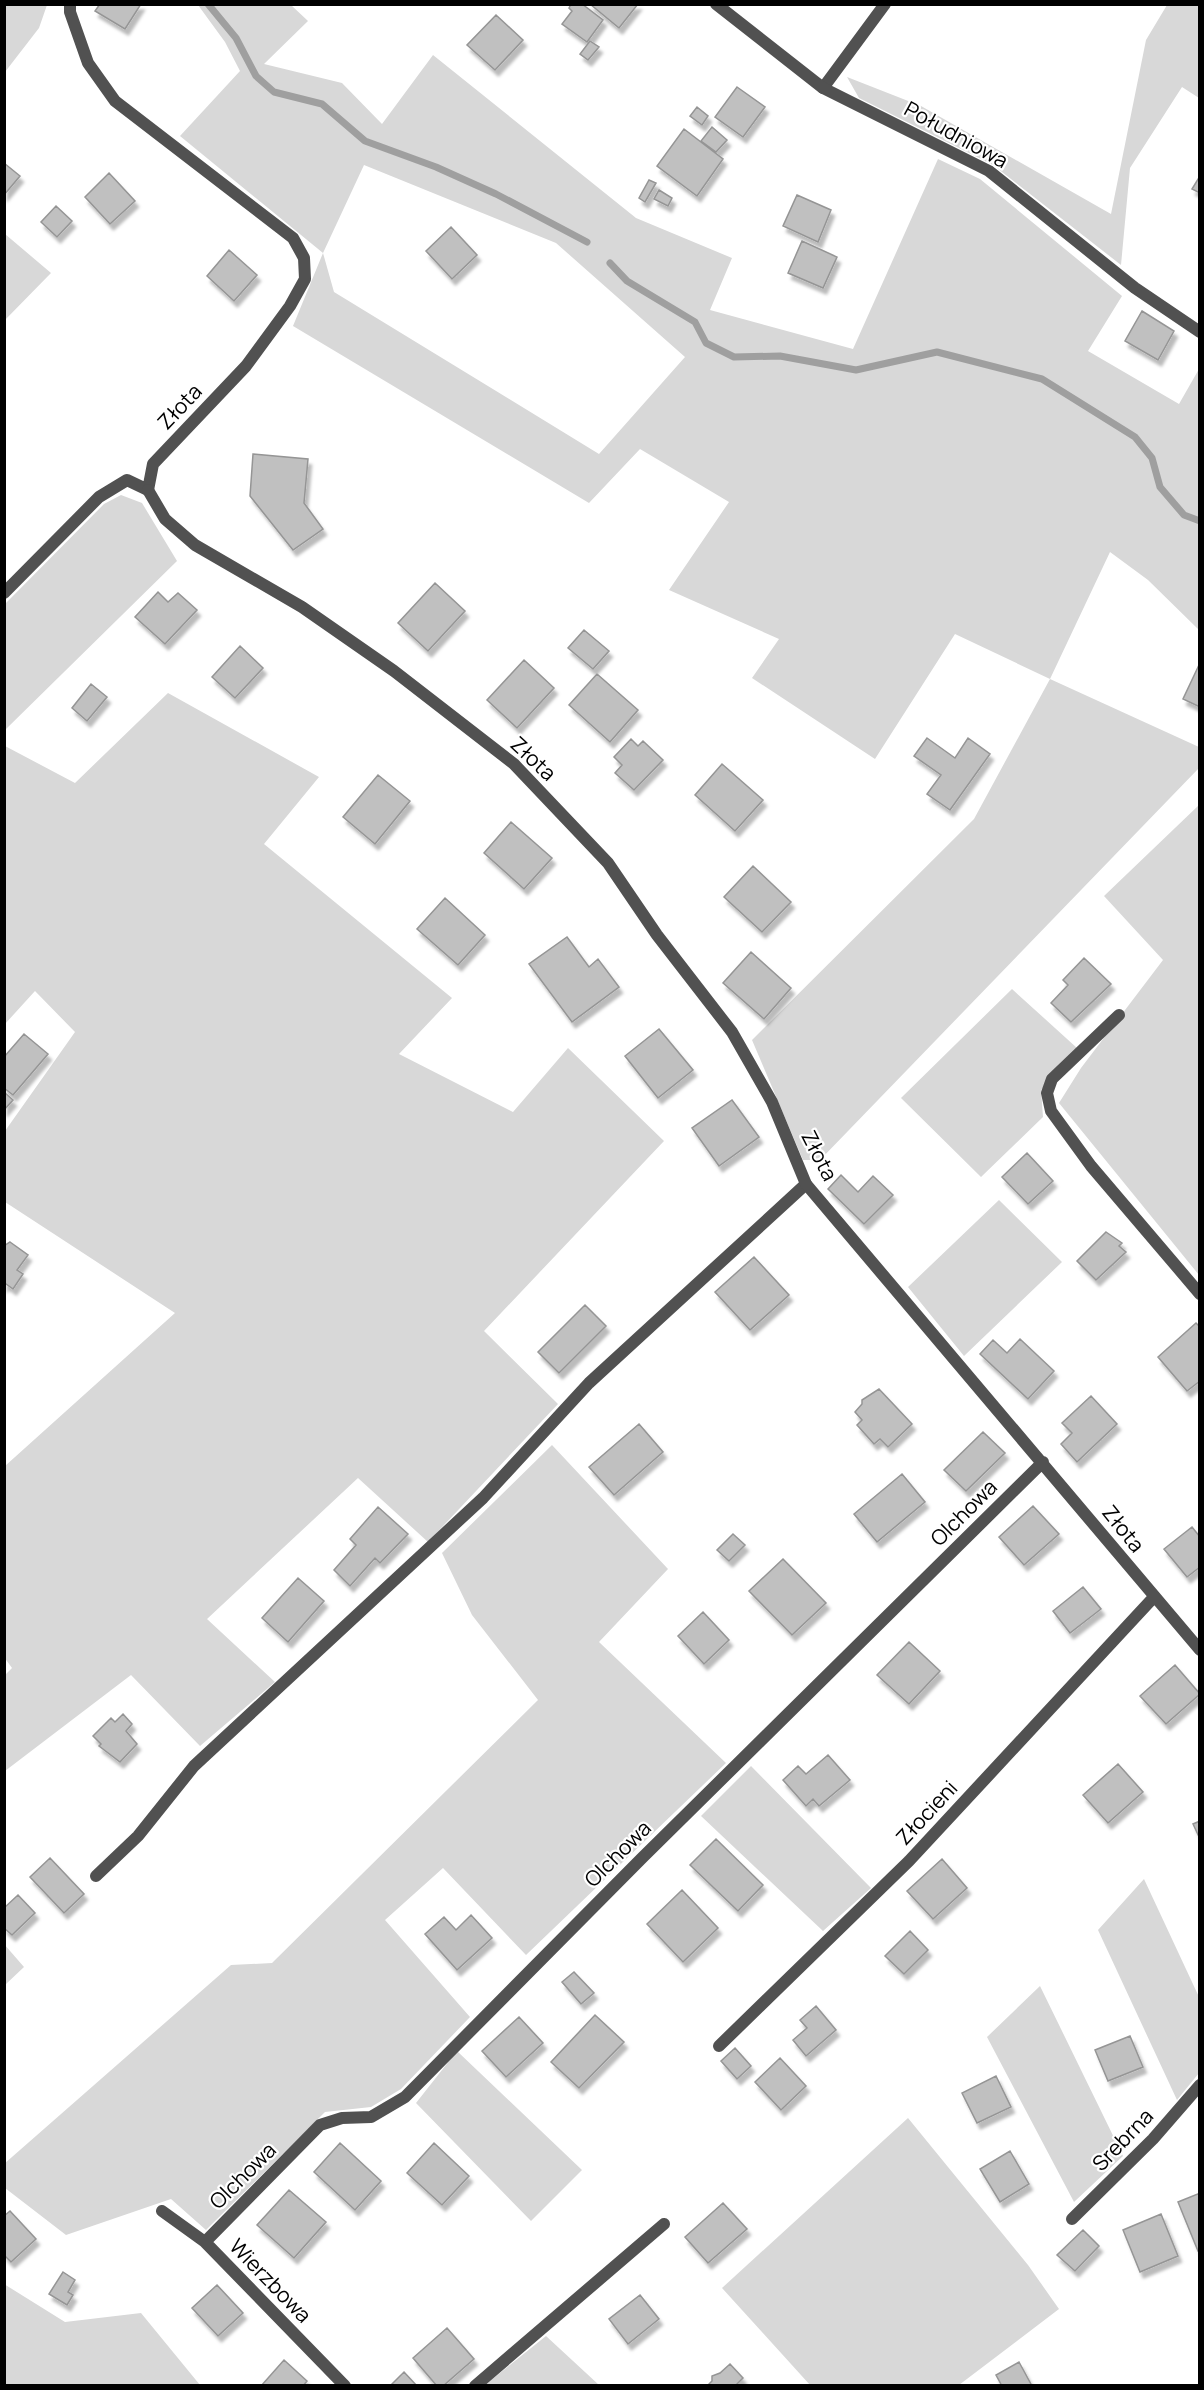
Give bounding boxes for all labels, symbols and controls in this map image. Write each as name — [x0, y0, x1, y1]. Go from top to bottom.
street label: Południowa — [900, 94, 1013, 174]
street label: Złota — [151, 377, 208, 435]
street label: Złota — [505, 730, 563, 787]
street label: Złota — [795, 1126, 844, 1185]
street label: Olchowa — [924, 1473, 1003, 1552]
street label: Złota — [1096, 1499, 1151, 1558]
street label: Złocieni — [889, 1774, 963, 1851]
street label: Olchowa — [578, 1814, 657, 1893]
street label: Srebrna — [1086, 2102, 1159, 2177]
street label: Olchowa — [203, 2136, 282, 2215]
street label: Wierzbowa — [224, 2232, 318, 2328]

